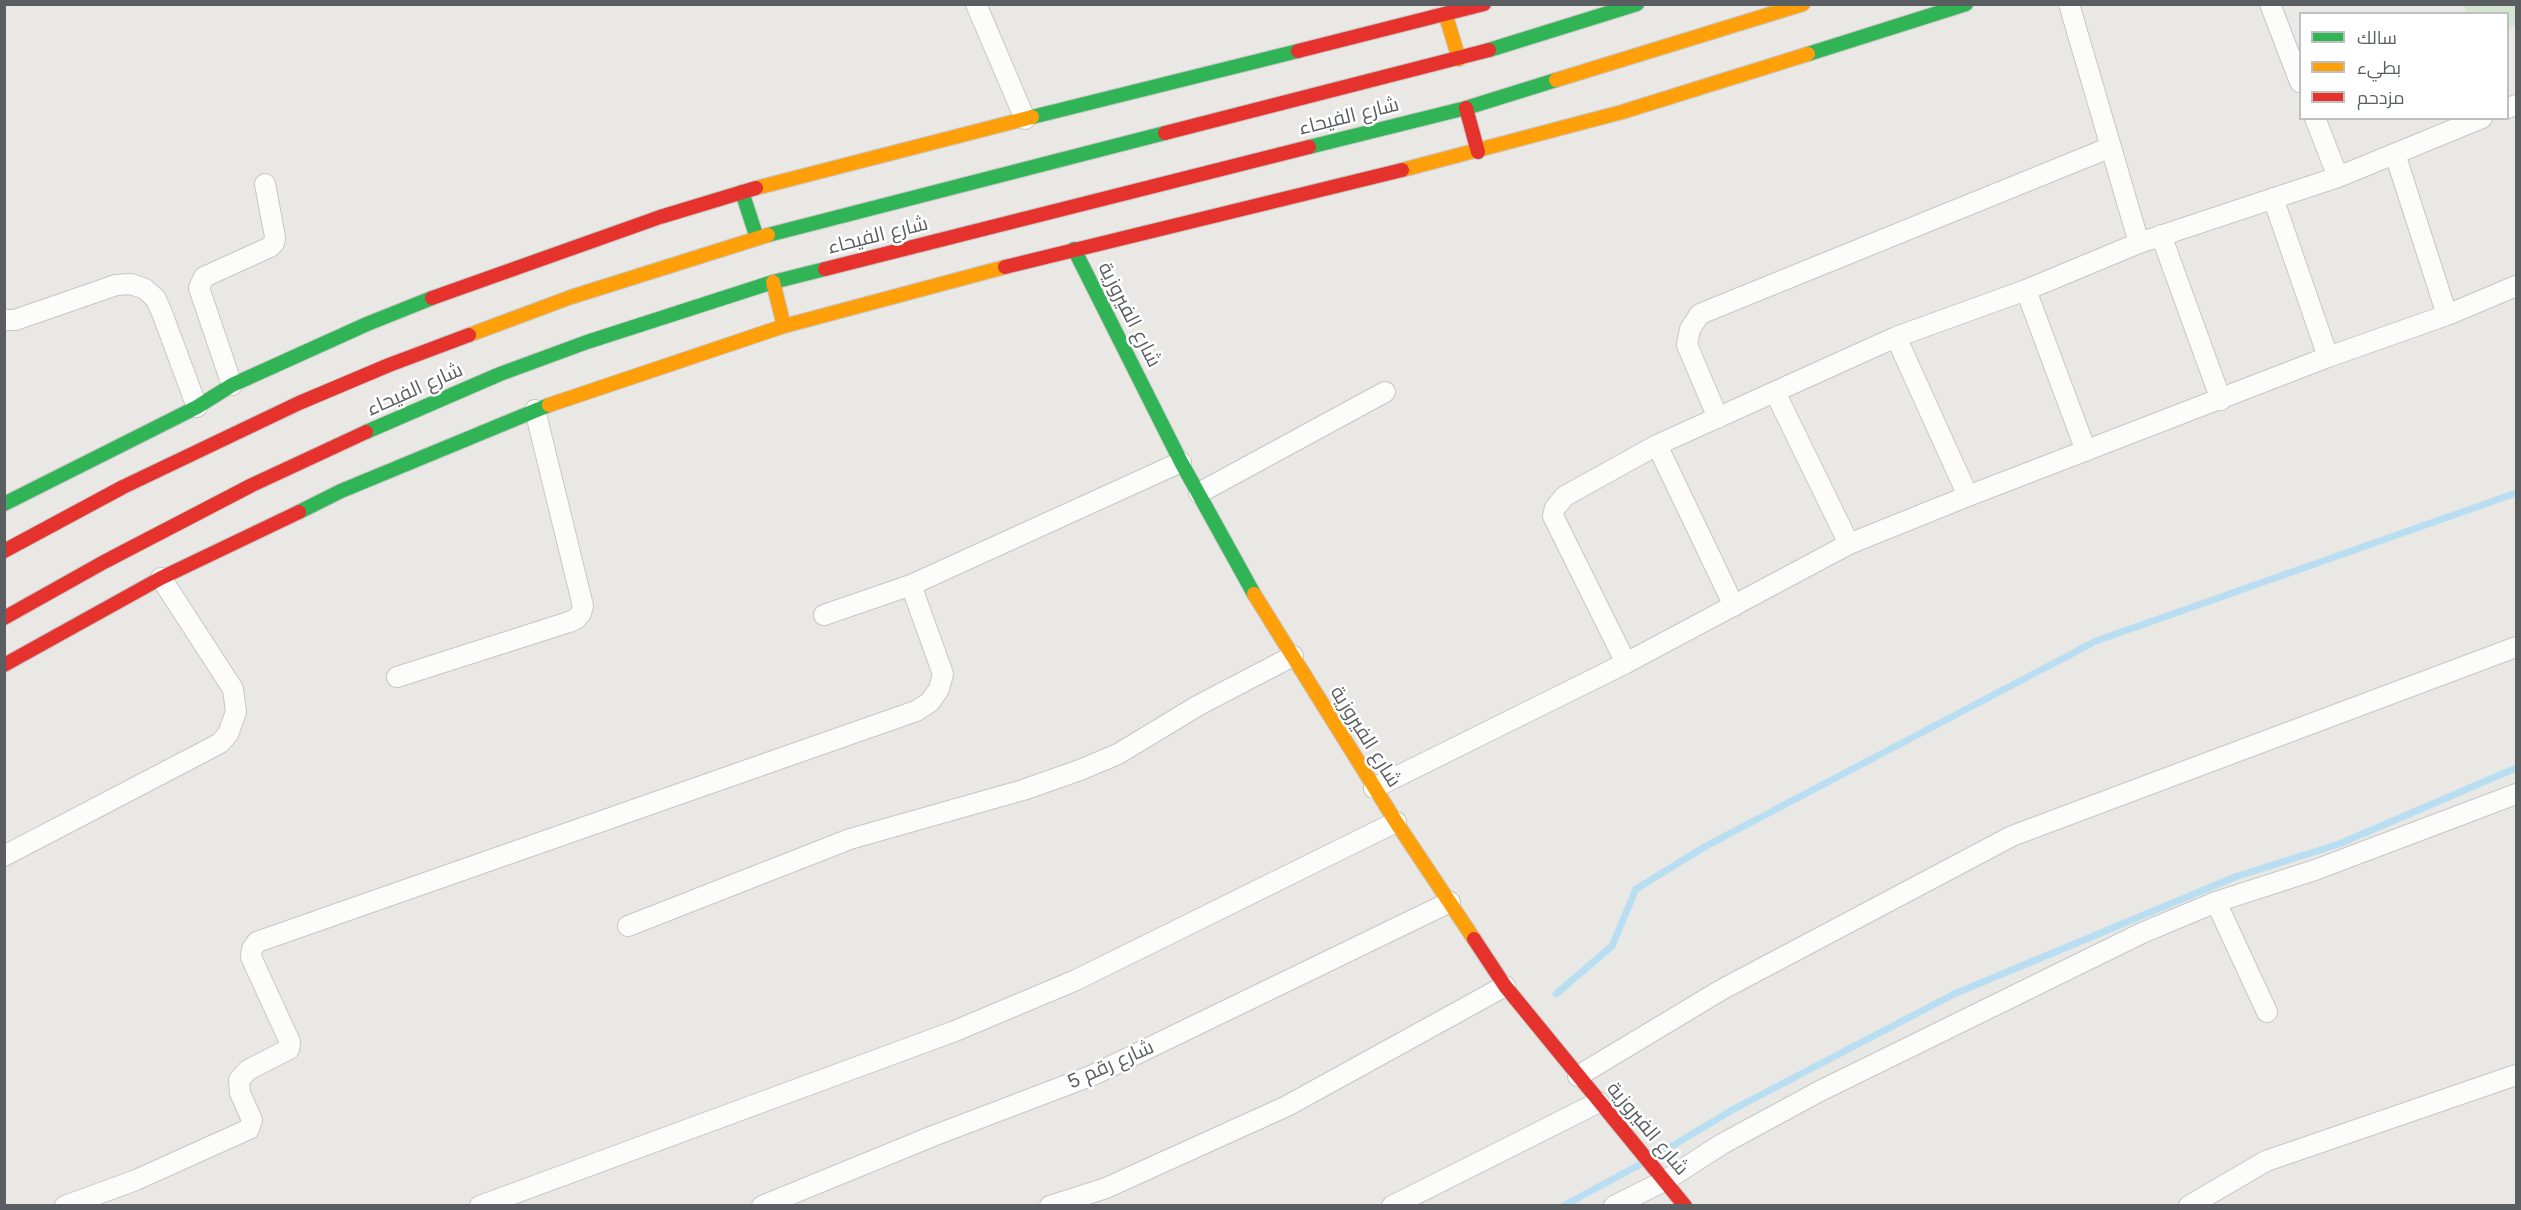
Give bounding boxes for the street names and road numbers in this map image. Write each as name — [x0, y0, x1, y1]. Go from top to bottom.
street label: شارع الفيحاء — [1296, 93, 1402, 141]
street label: شارع الفيحاء — [825, 212, 931, 260]
street label: شارع الفيروزية — [1092, 259, 1166, 371]
street label: شارع الفيحاء — [363, 358, 467, 422]
street label: شارع الفيروزية — [1324, 682, 1406, 792]
street label: شارع رقم 5 — [1064, 1035, 1158, 1095]
street label: شارع الفيروزية — [1601, 1077, 1693, 1181]

